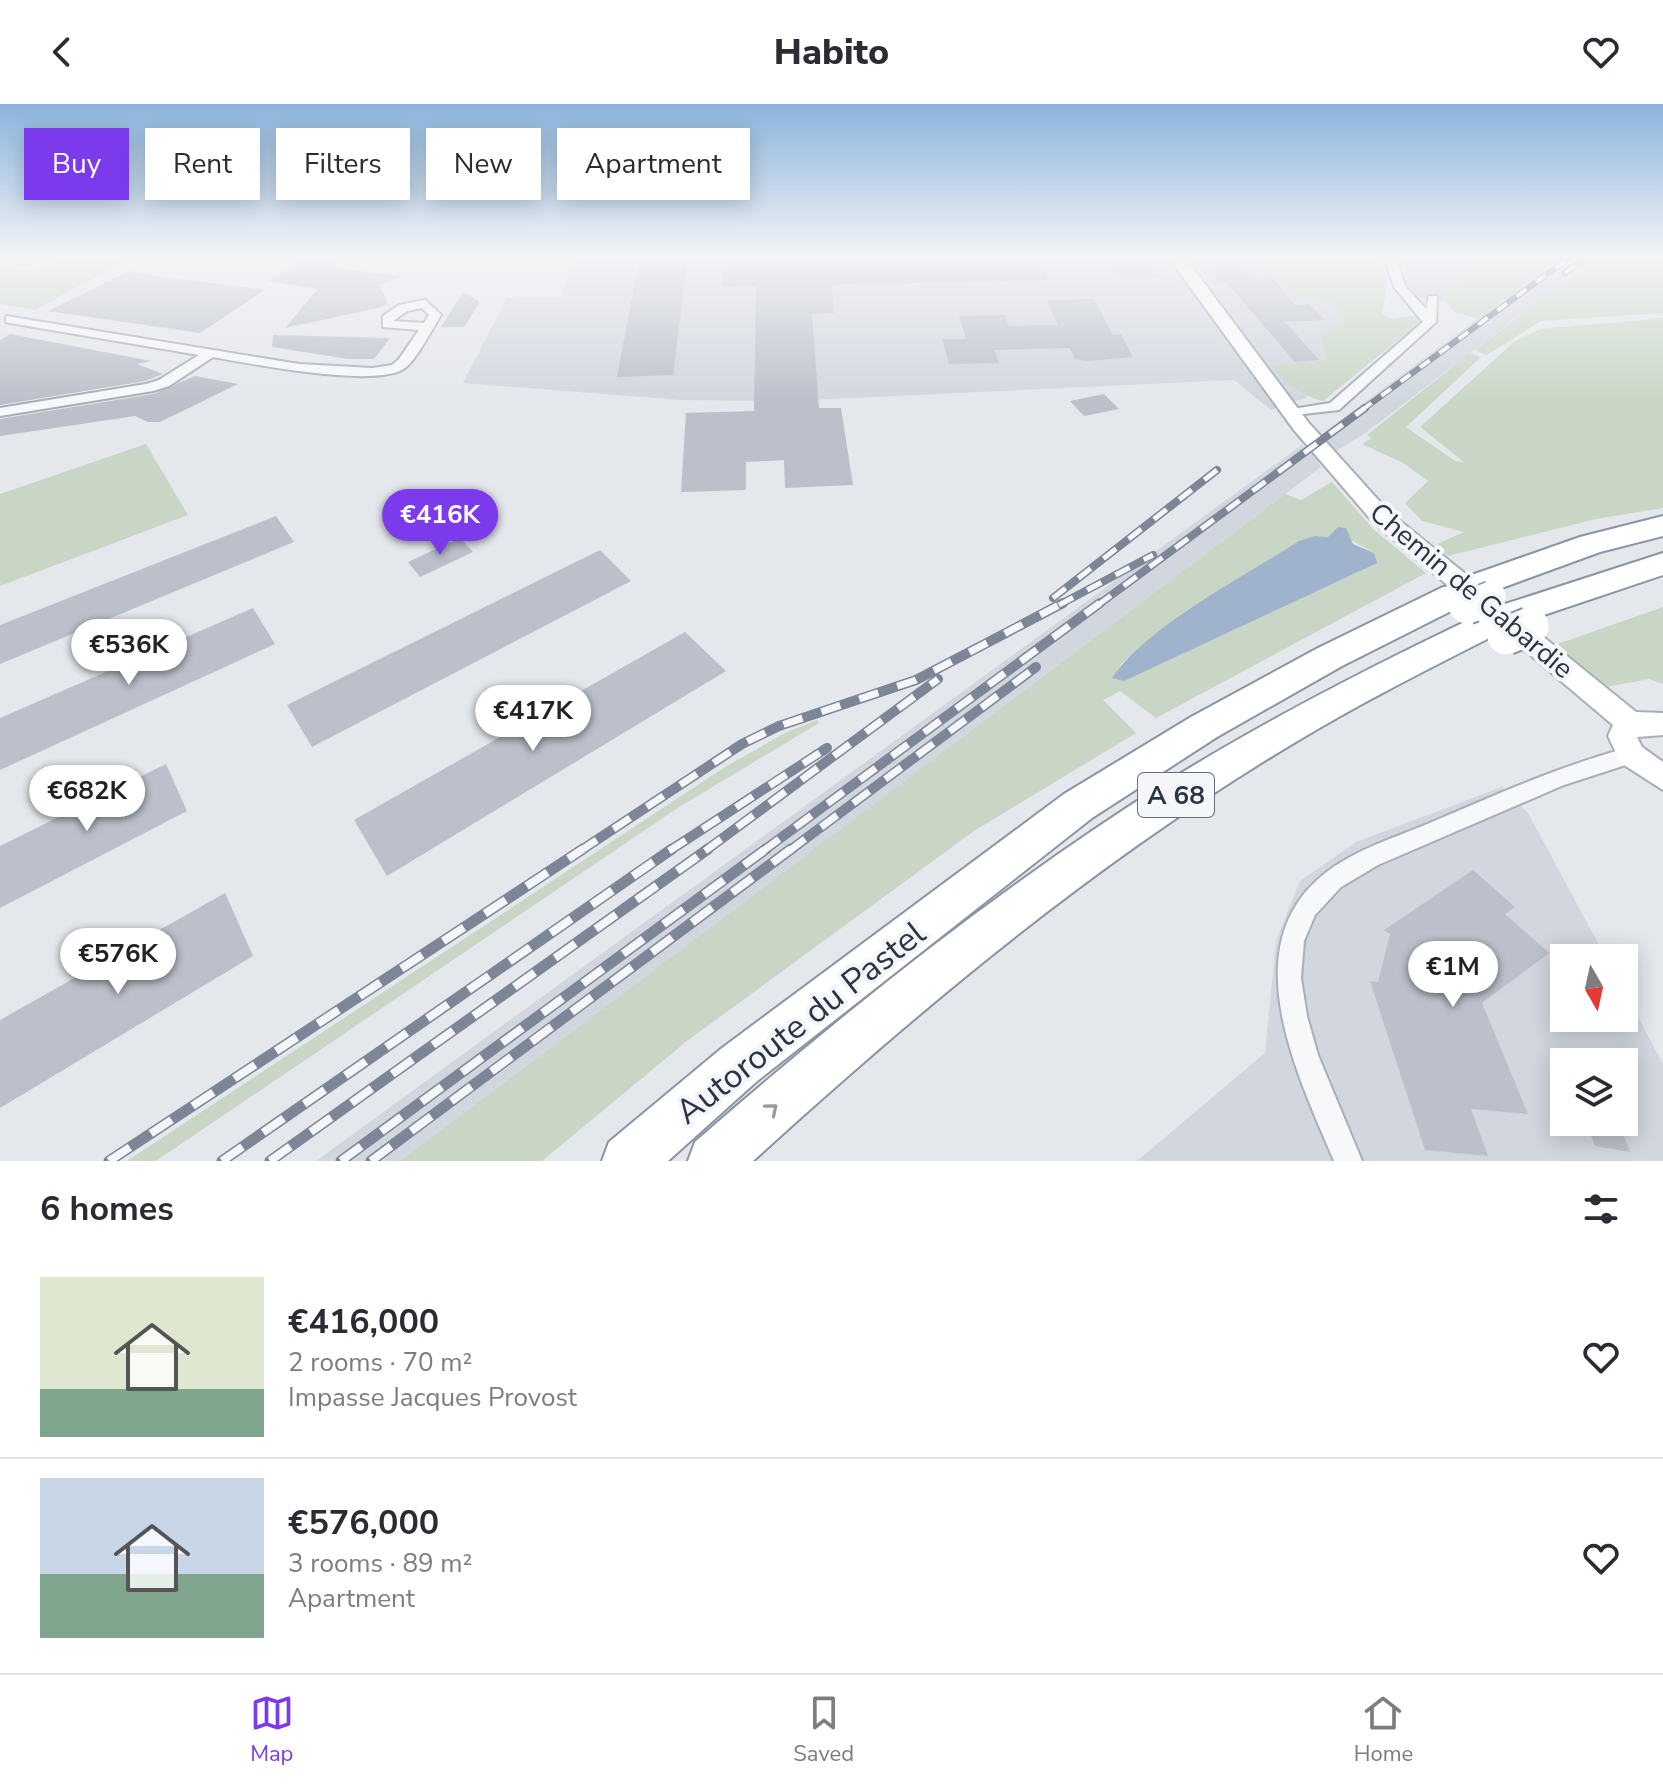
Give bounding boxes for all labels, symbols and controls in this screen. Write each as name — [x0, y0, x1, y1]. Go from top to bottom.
text: Habito — [774, 28, 889, 77]
icon: back — [40, 30, 84, 74]
icon: heart — [1579, 30, 1623, 74]
chip: Buy — [24, 128, 129, 200]
chip: Rent — [145, 128, 260, 200]
chip: Filters — [276, 128, 410, 200]
chip: New — [426, 128, 541, 200]
chip: Apartment — [557, 128, 750, 200]
pin: €416K — [384, 489, 496, 557]
street label: Chemin de Gabardie — [1361, 494, 1581, 687]
text: €416K — [400, 497, 480, 532]
pin: €536K — [73, 619, 185, 687]
text: €536K — [89, 627, 169, 662]
pin: €417K — [477, 685, 589, 753]
text: €417K — [493, 693, 573, 728]
pin: €682K — [31, 765, 143, 833]
text: €682K — [47, 773, 127, 808]
road number: A 68 — [1138, 773, 1214, 817]
street label: Autoroute du Pastel — [666, 911, 935, 1135]
pin: €576K — [62, 928, 174, 996]
text: €576K — [78, 936, 158, 971]
pin: €1M — [1414, 941, 1492, 1009]
north arrow — [1550, 944, 1638, 1032]
map controls — [1550, 944, 1638, 1136]
text: €1M — [1426, 949, 1480, 984]
button: layers — [1550, 1048, 1638, 1136]
one-way arrow — [763, 1104, 778, 1119]
text: 6 homes — [40, 1186, 174, 1232]
icon: filters — [1579, 1187, 1623, 1231]
text: €416,000 — [288, 1299, 439, 1345]
icon: home — [104, 1309, 200, 1405]
icon: heart — [1579, 1335, 1623, 1379]
text: 2 rooms · 70 m² — [288, 1345, 472, 1380]
text: Impasse Jacques Provost — [288, 1380, 577, 1415]
text: €576,000 — [288, 1500, 439, 1546]
icon: home — [104, 1510, 200, 1606]
icon: heart — [1579, 1536, 1623, 1580]
text: 3 rooms · 89 m² — [288, 1546, 472, 1581]
text: Apartment — [288, 1581, 415, 1616]
tab: Map — [250, 1691, 294, 1769]
tab: Saved — [793, 1691, 854, 1769]
tab: Home — [1354, 1691, 1413, 1769]

